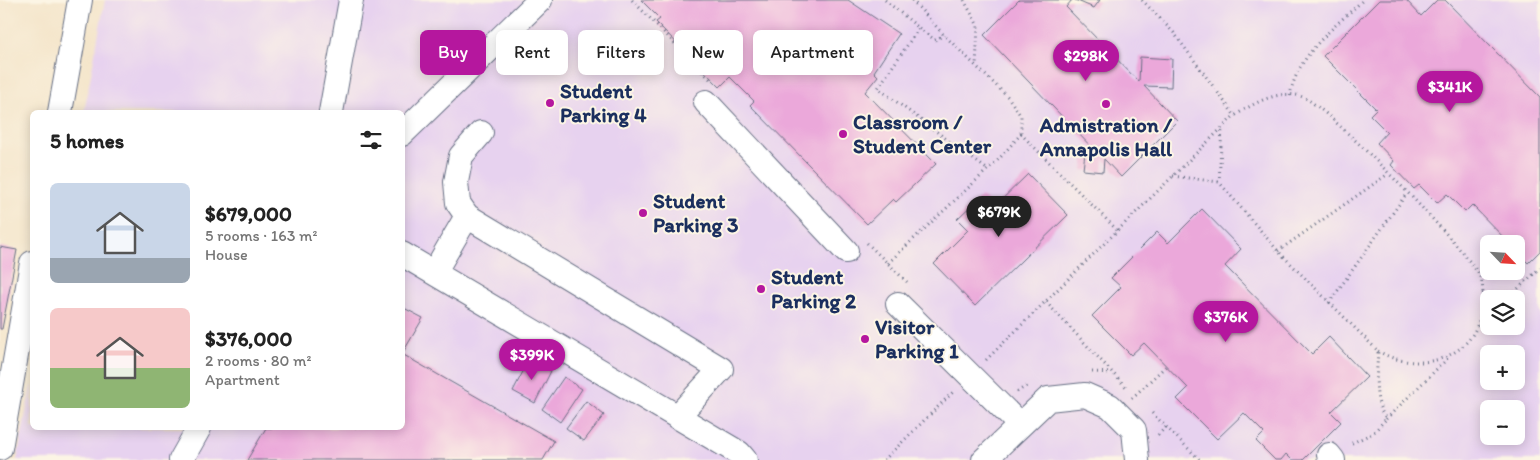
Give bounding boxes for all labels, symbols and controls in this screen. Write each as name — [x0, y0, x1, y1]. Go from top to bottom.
chip: Buy — [420, 30, 486, 75]
chip: Rent — [496, 30, 568, 75]
chip: Filters — [578, 30, 664, 75]
chip: New — [674, 30, 743, 75]
chip: Apartment — [753, 30, 873, 75]
pin: $298K — [1051, 39, 1121, 82]
text: $298K — [1064, 46, 1108, 65]
pin: $341K — [1415, 70, 1485, 113]
text: $341K — [1428, 77, 1472, 96]
place label: Student Parking 4 — [560, 78, 647, 128]
marker: Student Parking 4 — [544, 97, 556, 109]
marker: Admistration / Annapolis Hall — [1100, 98, 1112, 110]
place label: Classroom / Student Center — [853, 109, 992, 158]
place label: Admistration / Annapolis Hall — [1039, 112, 1173, 162]
icon: filters — [357, 126, 385, 154]
text: 5 homes — [50, 128, 124, 153]
marker: Classroom / Student Center — [837, 128, 849, 140]
place label: Student Parking 3 — [653, 188, 739, 238]
pin: $679K — [964, 196, 1034, 238]
text: $679,000 — [205, 201, 292, 226]
text: $679K — [977, 202, 1021, 221]
icon: home — [90, 203, 150, 263]
marker: Student Parking 3 — [637, 207, 649, 219]
text: 5 rooms · 163 m² — [205, 226, 317, 245]
north arrow — [1480, 235, 1525, 280]
map controls — [1480, 235, 1525, 445]
text: House — [205, 245, 248, 264]
place label: Student Parking 2 — [771, 264, 856, 314]
marker: Student Parking 2 — [755, 283, 767, 295]
button: layers — [1480, 290, 1525, 335]
pin: $376K — [1191, 300, 1261, 343]
text: $376K — [1204, 307, 1248, 326]
place label: Visitor Parking 1 — [875, 314, 959, 364]
text: $376,000 — [205, 326, 292, 351]
icon: home — [90, 328, 150, 388]
marker: Visitor Parking 1 — [859, 333, 871, 345]
pin: $399K — [497, 338, 567, 381]
text: $399K — [510, 345, 554, 364]
button: + — [1480, 345, 1525, 390]
text: 2 rooms · 80 m² — [205, 351, 311, 370]
text: Apartment — [205, 370, 280, 389]
button: − — [1480, 400, 1525, 445]

